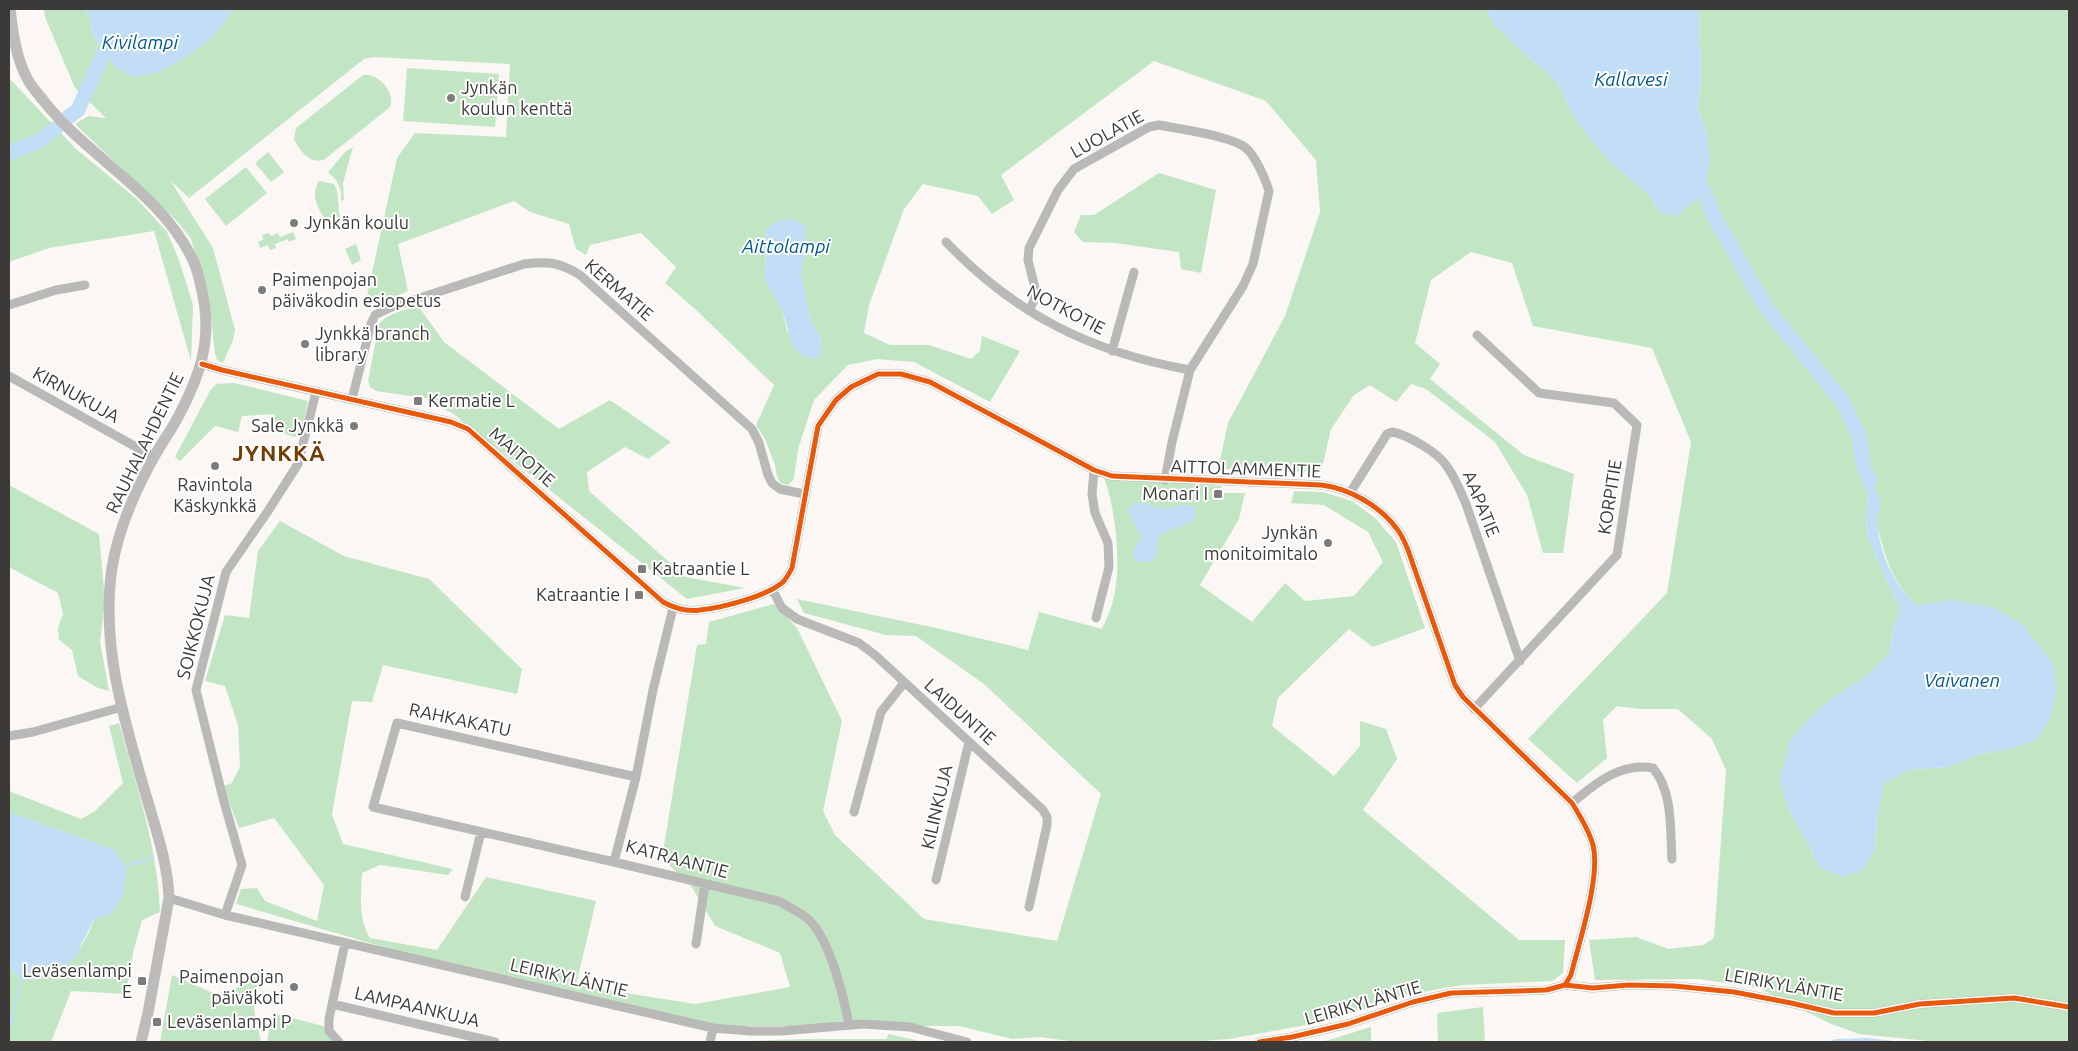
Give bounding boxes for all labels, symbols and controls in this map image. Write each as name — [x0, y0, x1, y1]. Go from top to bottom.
water label: Kivilampi — [102, 31, 179, 53]
water label: Kallavesi — [1594, 68, 1669, 90]
place label: Jynkän koulun kenttä — [461, 77, 572, 118]
marker: Jynkän koulun kenttä — [445, 92, 457, 104]
street label: LUOLATIE — [1067, 105, 1147, 161]
place label: Jynkän koulu — [304, 212, 409, 232]
marker: Jynkän koulu — [288, 217, 300, 229]
water label: Aittolampi — [741, 235, 831, 257]
street label: KERMATIE — [582, 254, 658, 324]
place label: Paimenpojan päiväkodin esiopetus — [272, 269, 441, 310]
street label: NOTKOTIE — [1024, 280, 1109, 338]
marker: Paimenpojan päiväkodin esiopetus — [256, 284, 268, 296]
place label: Jynkkä branch library — [315, 323, 430, 364]
marker: Jynkkä branch library — [299, 338, 311, 350]
street label: KIRNUKUJA — [30, 362, 123, 426]
street label: RAUHALAHDENTIE — [101, 369, 187, 516]
place label: Kermatie L — [428, 390, 515, 410]
marker: Kermatie L — [412, 395, 424, 407]
place label: Sale Jynkkä — [251, 415, 344, 435]
marker: Sale Jynkkä — [348, 420, 360, 432]
street label: MAITOTIE — [486, 422, 559, 490]
district label: JYNKKÄ — [232, 440, 326, 465]
street label: AITTOLAMMENTIE — [1170, 455, 1322, 481]
street label: KORPITIE — [1593, 458, 1625, 536]
marker: Ravintola Käskynkkä — [209, 460, 221, 472]
street label: AAPATIE — [1460, 468, 1504, 540]
place label: Ravintola Käskynkkä — [173, 474, 257, 515]
place label: Monari I — [1142, 483, 1208, 503]
marker: Monari I — [1212, 488, 1224, 500]
place label: Jynkän monitoimitalo — [1204, 522, 1318, 563]
marker: Jynkän monitoimitalo — [1322, 537, 1334, 549]
place label: Katraantie L — [652, 558, 750, 578]
marker: Katraantie L — [636, 563, 648, 575]
street label: SOIKKOKUJA — [172, 572, 218, 681]
place label: Katraantie I — [536, 584, 629, 604]
marker: Katraantie I — [633, 589, 645, 601]
water label: Vaivanen — [1924, 669, 2000, 691]
street label: LAIDUNTIE — [921, 674, 1000, 748]
street label: RAHKAKATU — [407, 698, 513, 740]
street label: KILINKUJA — [917, 762, 956, 851]
street label: KATRAANTIE — [624, 835, 731, 881]
street label: LEIRIKYLÄNTIE — [508, 954, 630, 1000]
place label: Leväsenlampi E — [22, 960, 132, 1001]
street label: LEIRIKYLÄNTIE — [1723, 964, 1845, 1004]
place label: Paimenpojan päiväkoti — [179, 966, 284, 1007]
marker: Leväsenlampi E — [136, 975, 148, 987]
street label: LEIRIKYLÄNTIE — [1302, 976, 1423, 1028]
marker: Paimenpojan päiväkoti — [288, 981, 300, 993]
street label: LAMPAANKUJA — [353, 982, 482, 1030]
place label: Leväsenlampi P — [167, 1011, 292, 1031]
marker: Leväsenlampi P — [151, 1016, 163, 1028]

